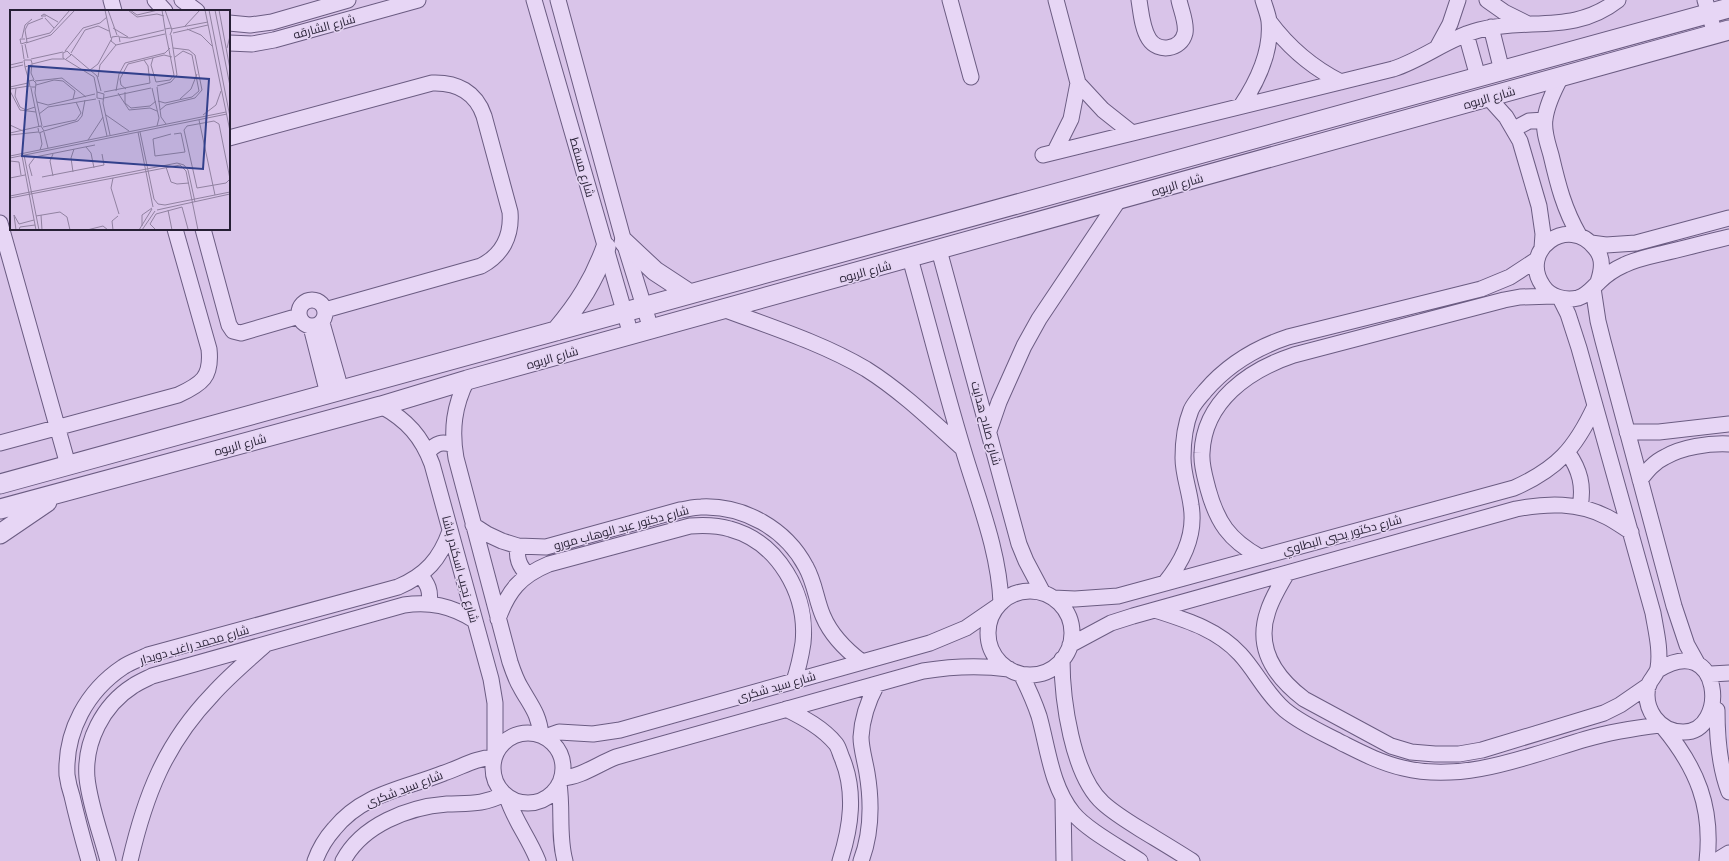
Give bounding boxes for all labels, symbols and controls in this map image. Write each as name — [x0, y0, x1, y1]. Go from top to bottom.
inset map — [10, 10, 230, 230]
street label: شارع الشارقه — [291, 10, 357, 43]
street label: شارع الربوه — [1461, 82, 1517, 113]
street label: شارع مسقط — [566, 135, 599, 199]
street label: شارع الربوه — [1149, 169, 1205, 200]
street label: شارع الربوه — [837, 256, 893, 287]
street label: شارع الربوه — [524, 342, 580, 373]
street label: شارع صلاح هدايت — [967, 379, 1006, 467]
street label: شارع الربوه — [212, 429, 268, 460]
street label: شارع دكتور عبد الوهاب مورو — [552, 501, 691, 554]
street label: شارع دكتور يحيي البطاوي — [1281, 510, 1404, 561]
street label: شارع نجيب اسكندر باشا — [438, 514, 483, 625]
street label: شارع محمد راغب دويدار — [136, 621, 251, 669]
street label: شارع سيد شكرى — [735, 667, 818, 706]
street label: شارع سيد شكرى — [363, 766, 445, 811]

